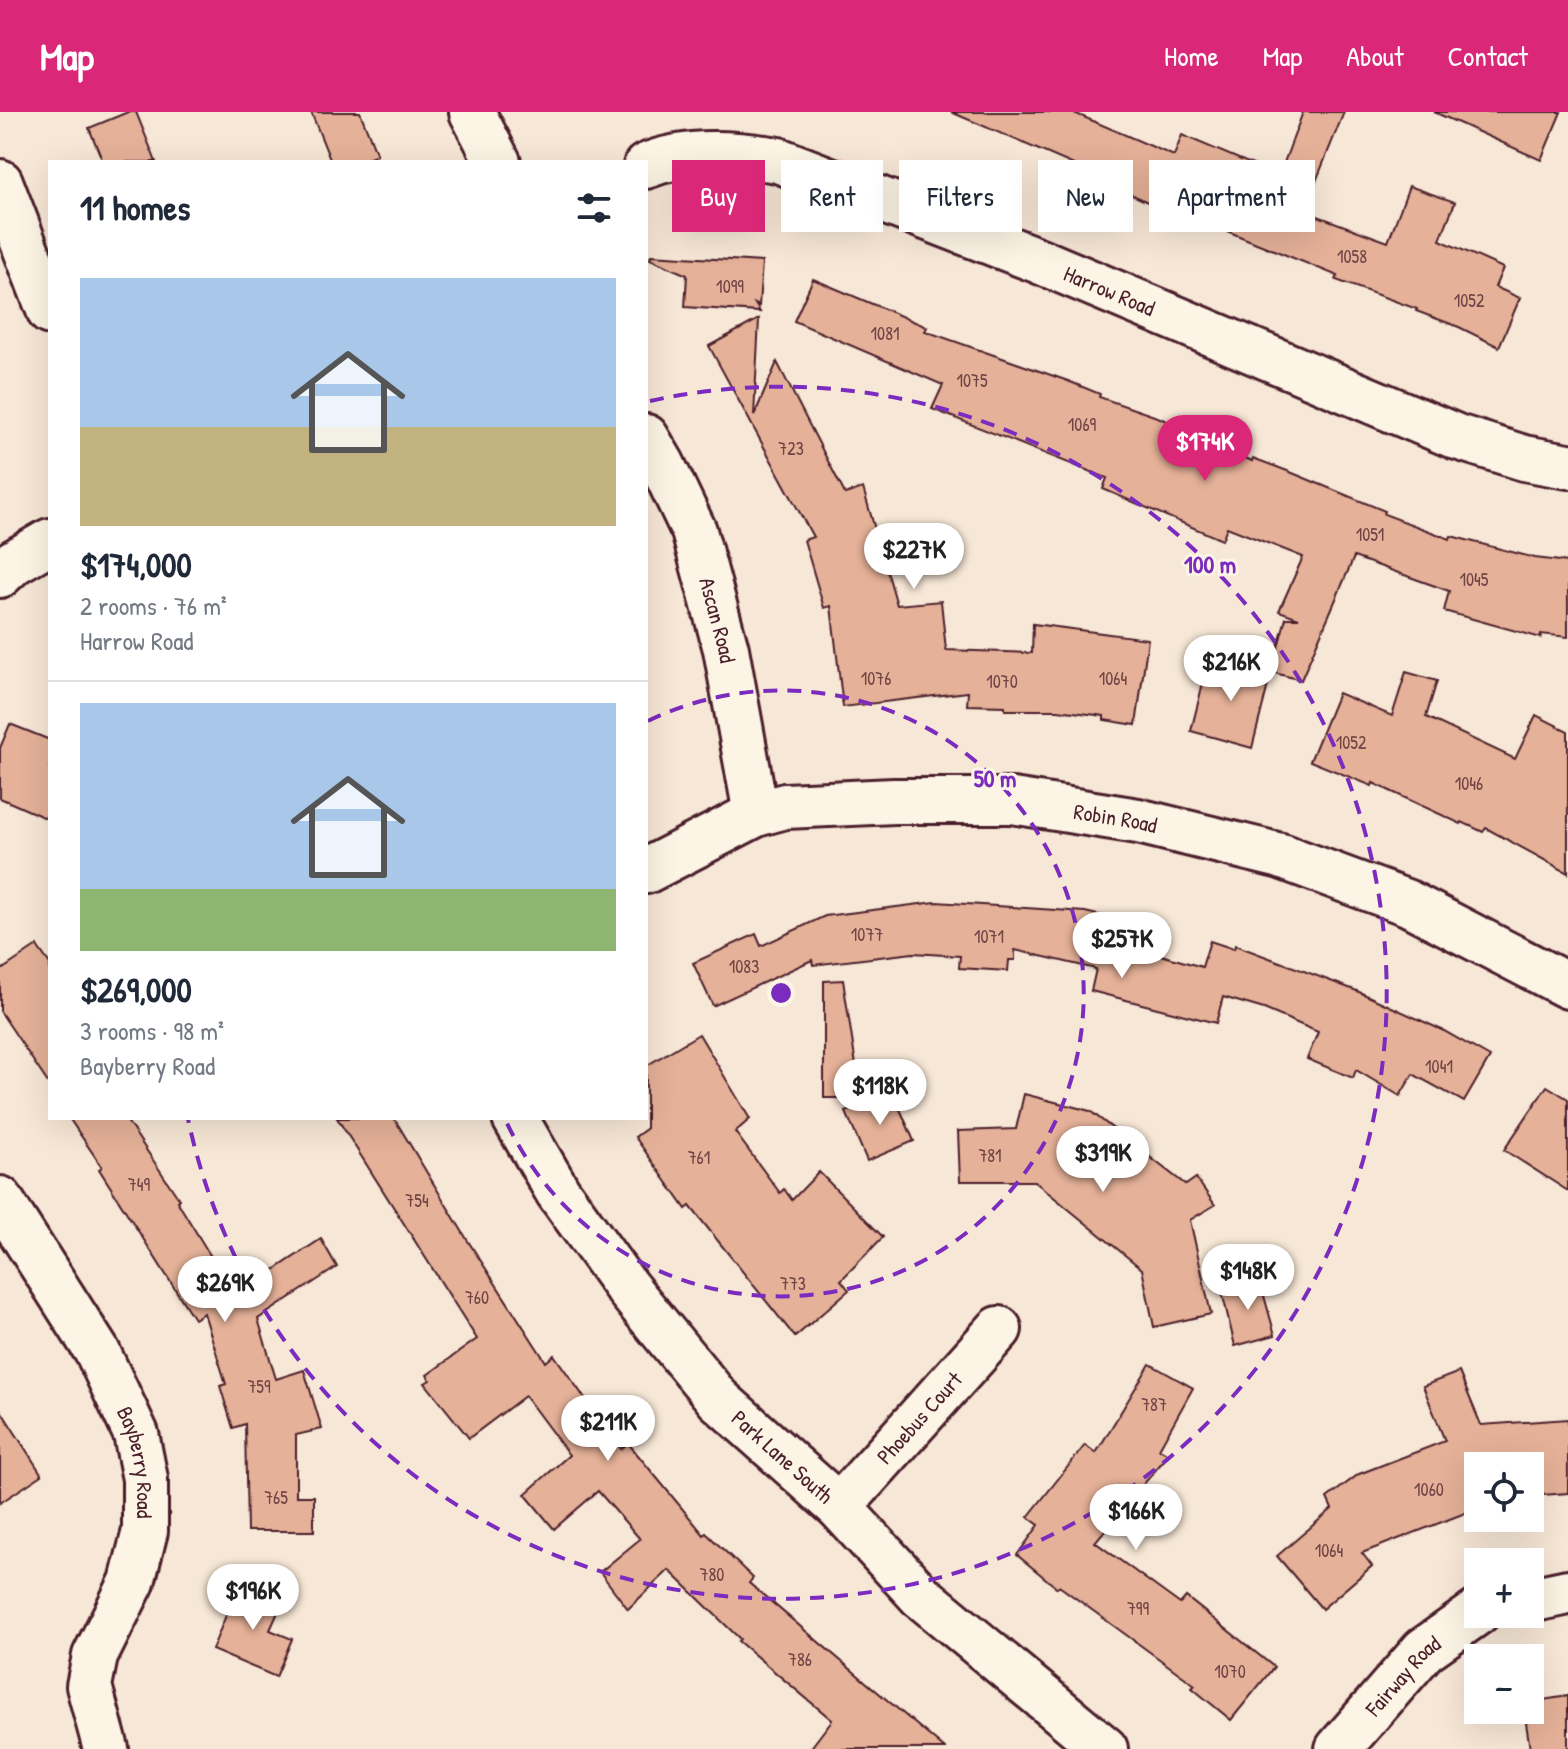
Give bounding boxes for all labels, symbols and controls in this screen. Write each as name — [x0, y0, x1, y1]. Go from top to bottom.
text: Map — [40, 30, 94, 82]
text: Home — [1164, 37, 1219, 75]
text: Map — [1263, 37, 1302, 75]
text: About — [1346, 37, 1404, 75]
text: Contact — [1448, 37, 1528, 75]
chip: Buy — [672, 160, 765, 232]
chip: Rent — [781, 160, 883, 232]
chip: Filters — [899, 160, 1022, 232]
chip: New — [1038, 160, 1133, 232]
chip: Apartment — [1149, 160, 1315, 232]
text: 11 homes — [80, 185, 190, 231]
icon: filters — [572, 186, 616, 230]
house number: 1058 — [1337, 244, 1367, 269]
street label: Harrow Road — [1059, 258, 1160, 323]
house number: 1099 — [716, 274, 744, 299]
house number: 1052 — [1454, 288, 1485, 313]
house number: 1081 — [871, 321, 899, 346]
icon: home — [276, 330, 420, 474]
house number: 1075 — [956, 368, 988, 393]
house number: 1069 — [1068, 412, 1097, 437]
pin: $174K — [1149, 415, 1261, 483]
text: $174K — [1176, 423, 1234, 458]
house number: 723 — [778, 436, 804, 461]
house number: 1051 — [1356, 522, 1384, 547]
pin: $227K — [858, 523, 970, 591]
text: $227K — [882, 531, 946, 566]
text: $174,000 — [80, 542, 192, 588]
text: 100 m — [1184, 548, 1236, 580]
house number: 1045 — [1460, 567, 1489, 592]
street label: Ascan Road — [692, 574, 743, 666]
text: 2 rooms · 76 m² — [80, 588, 227, 623]
text: Harrow Road — [80, 623, 194, 658]
pin: $216K — [1175, 635, 1287, 703]
text: $216K — [1202, 643, 1260, 678]
house number: 1076 — [861, 666, 891, 691]
house number: 1064 — [1099, 666, 1128, 691]
house number: 1070 — [986, 669, 1018, 694]
house number: 1052 — [1336, 730, 1367, 755]
icon: home — [276, 755, 420, 899]
text: 50 m — [974, 762, 1016, 794]
house number: 1046 — [1455, 771, 1483, 796]
street label: Robin Road — [1072, 796, 1161, 840]
pin: $257K — [1066, 912, 1178, 980]
text: $257K — [1091, 920, 1153, 955]
house number: 1077 — [851, 922, 883, 947]
house number: 1071 — [974, 924, 1004, 949]
house number: 1083 — [729, 954, 759, 979]
text: $269,000 — [80, 967, 192, 1013]
centre of rings — [767, 979, 795, 1007]
text: 3 rooms · 98 m² — [80, 1013, 224, 1048]
text: Bayberry Road — [80, 1048, 215, 1083]
house number: 1041 — [1425, 1054, 1453, 1079]
pin: $118K — [824, 1059, 936, 1127]
text: $118K — [852, 1067, 908, 1102]
pin: $319K — [1047, 1126, 1159, 1194]
text: $319K — [1074, 1134, 1132, 1169]
house number: 781 — [978, 1143, 1002, 1168]
house number: 761 — [688, 1145, 710, 1170]
house number: 749 — [128, 1172, 151, 1197]
house number: 754 — [405, 1188, 429, 1213]
pin: $148K — [1192, 1244, 1304, 1312]
text: $148K — [1219, 1252, 1277, 1287]
pin: $269K — [169, 1256, 281, 1324]
text: $269K — [196, 1264, 254, 1299]
house number: 773 — [780, 1271, 806, 1296]
house number: 760 — [465, 1285, 489, 1310]
street label: Phoebus Court — [870, 1365, 969, 1470]
house number: 759 — [247, 1374, 271, 1399]
house number: 787 — [1141, 1392, 1167, 1417]
pin: $211K — [552, 1395, 664, 1463]
street label: Bayberry Road — [110, 1401, 160, 1519]
text: $211K — [579, 1403, 637, 1438]
street label: Park Lane South — [725, 1403, 840, 1510]
map controls — [1464, 1452, 1544, 1724]
button: locate — [1464, 1452, 1544, 1532]
house number: 1060 — [1414, 1477, 1444, 1502]
pin: $166K — [1080, 1484, 1192, 1552]
house number: 765 — [264, 1485, 288, 1510]
text: $166K — [1108, 1492, 1164, 1527]
house number: 1064 — [1315, 1538, 1344, 1563]
button: + — [1464, 1548, 1544, 1628]
house number: 780 — [700, 1562, 724, 1587]
pin: $196K — [197, 1564, 309, 1632]
text: $196K — [225, 1572, 281, 1607]
house number: 799 — [1127, 1596, 1149, 1621]
street label: Fairway Road — [1358, 1628, 1447, 1723]
button: − — [1464, 1644, 1544, 1724]
house number: 786 — [788, 1647, 812, 1672]
house number: 1070 — [1214, 1659, 1246, 1684]

